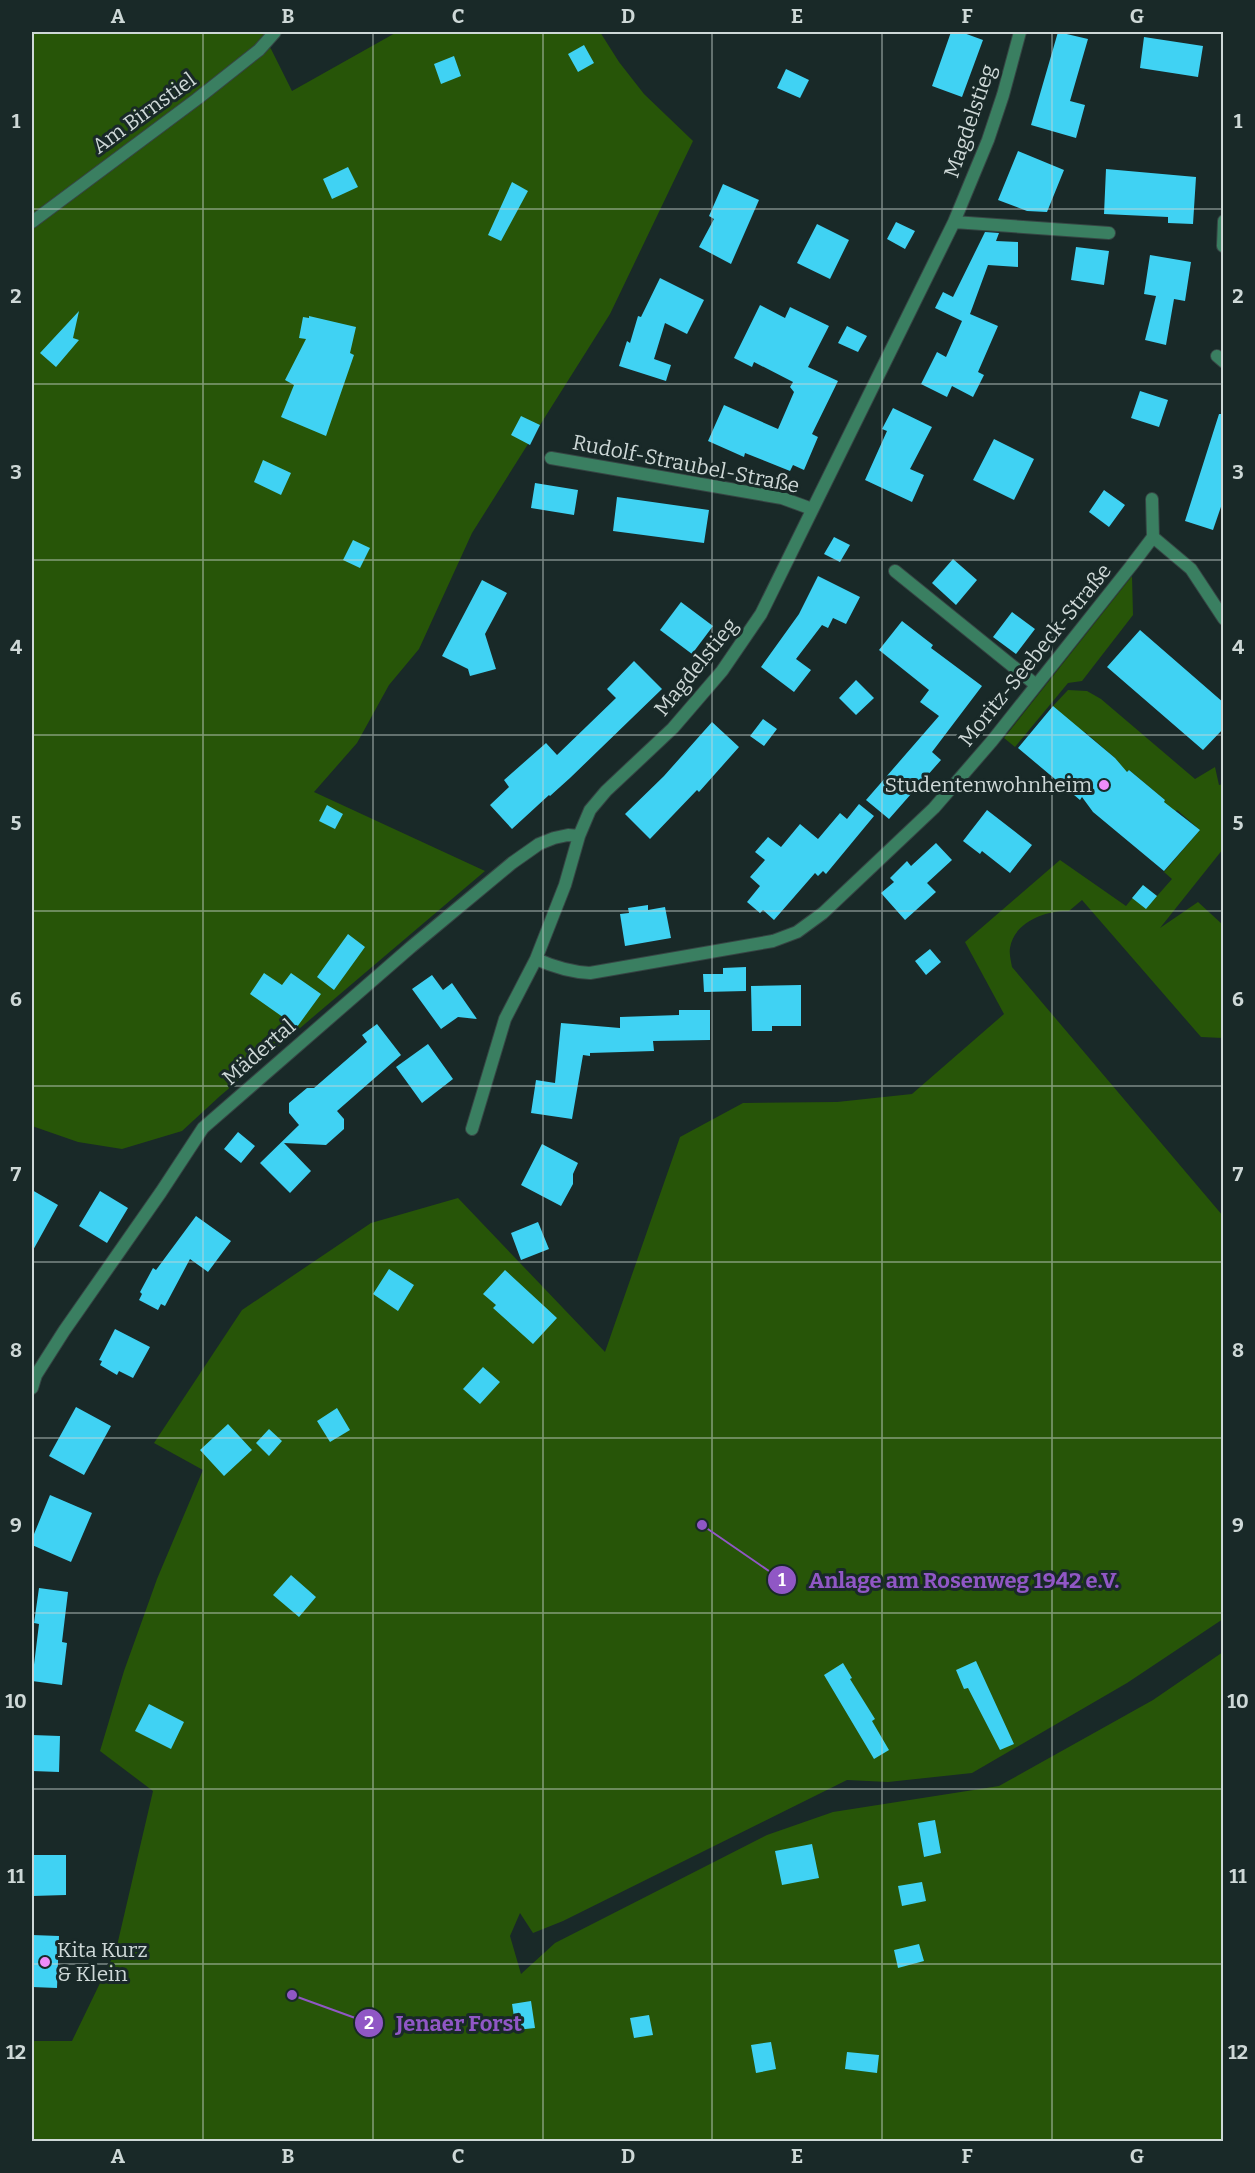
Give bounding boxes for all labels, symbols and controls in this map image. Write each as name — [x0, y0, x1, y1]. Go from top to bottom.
text: A — [111, 4, 126, 28]
text: B — [282, 4, 295, 28]
text: C — [452, 4, 464, 28]
text: D — [621, 4, 635, 28]
text: E — [791, 4, 803, 28]
text: F — [961, 4, 973, 28]
text: G — [1130, 4, 1144, 28]
street label: Magdelstieg — [938, 61, 1002, 181]
street label: Am Birnstiel — [87, 67, 201, 159]
text: 1 — [12, 109, 21, 133]
text: 1 — [1234, 109, 1243, 133]
text: 2 — [10, 284, 22, 308]
text: 2 — [1232, 284, 1244, 308]
street label: Rudolf-Straubel-Straße — [570, 429, 802, 499]
text: 3 — [10, 460, 22, 484]
text: 3 — [1232, 460, 1244, 484]
street label: Moritz-Seebeck-Straße — [953, 558, 1117, 752]
street label: Magdelstieg — [649, 613, 744, 721]
text: 4 — [10, 635, 22, 659]
text: 4 — [1232, 635, 1244, 659]
place label: Studentenwohnheim — [885, 772, 1092, 798]
marker: Studentenwohnheim — [1097, 778, 1111, 792]
text: 5 — [11, 811, 22, 835]
text: 5 — [1233, 811, 1244, 835]
text: 6 — [10, 987, 22, 1011]
text: 6 — [1232, 987, 1244, 1011]
street label: Mädertal — [217, 1013, 301, 1091]
text: 7 — [11, 1162, 22, 1186]
text: 7 — [1233, 1162, 1244, 1186]
text: 8 — [10, 1338, 22, 1362]
text: 8 — [1232, 1338, 1244, 1362]
text: 9 — [10, 1513, 22, 1537]
text: 9 — [1232, 1513, 1244, 1537]
callout: Anlage am Rosenweg 1942 e.V. — [767, 1560, 1132, 1600]
text: Anlage am Rosenweg 1942 e.V. — [809, 1567, 1119, 1594]
text: 1 — [778, 1569, 786, 1591]
text: 10 — [5, 1689, 27, 1713]
text: 10 — [1227, 1689, 1249, 1713]
text: 11 — [7, 1864, 25, 1888]
text: 11 — [1229, 1864, 1247, 1888]
place label: Kita Kurz & Klein — [57, 1937, 148, 1987]
marker: Kita Kurz & Klein — [38, 1955, 52, 1969]
callout: Jenaer Forst — [354, 2003, 534, 2043]
text: Jenaer Forst — [395, 2010, 522, 2037]
text: 2 — [364, 2012, 374, 2034]
text: 12 — [6, 2040, 26, 2064]
text: 12 — [1228, 2040, 1248, 2064]
text: A — [111, 2144, 126, 2168]
text: B — [282, 2144, 295, 2168]
text: C — [452, 2144, 464, 2168]
text: D — [621, 2144, 635, 2168]
text: E — [791, 2144, 803, 2168]
text: F — [961, 2144, 973, 2168]
text: G — [1130, 2144, 1144, 2168]

